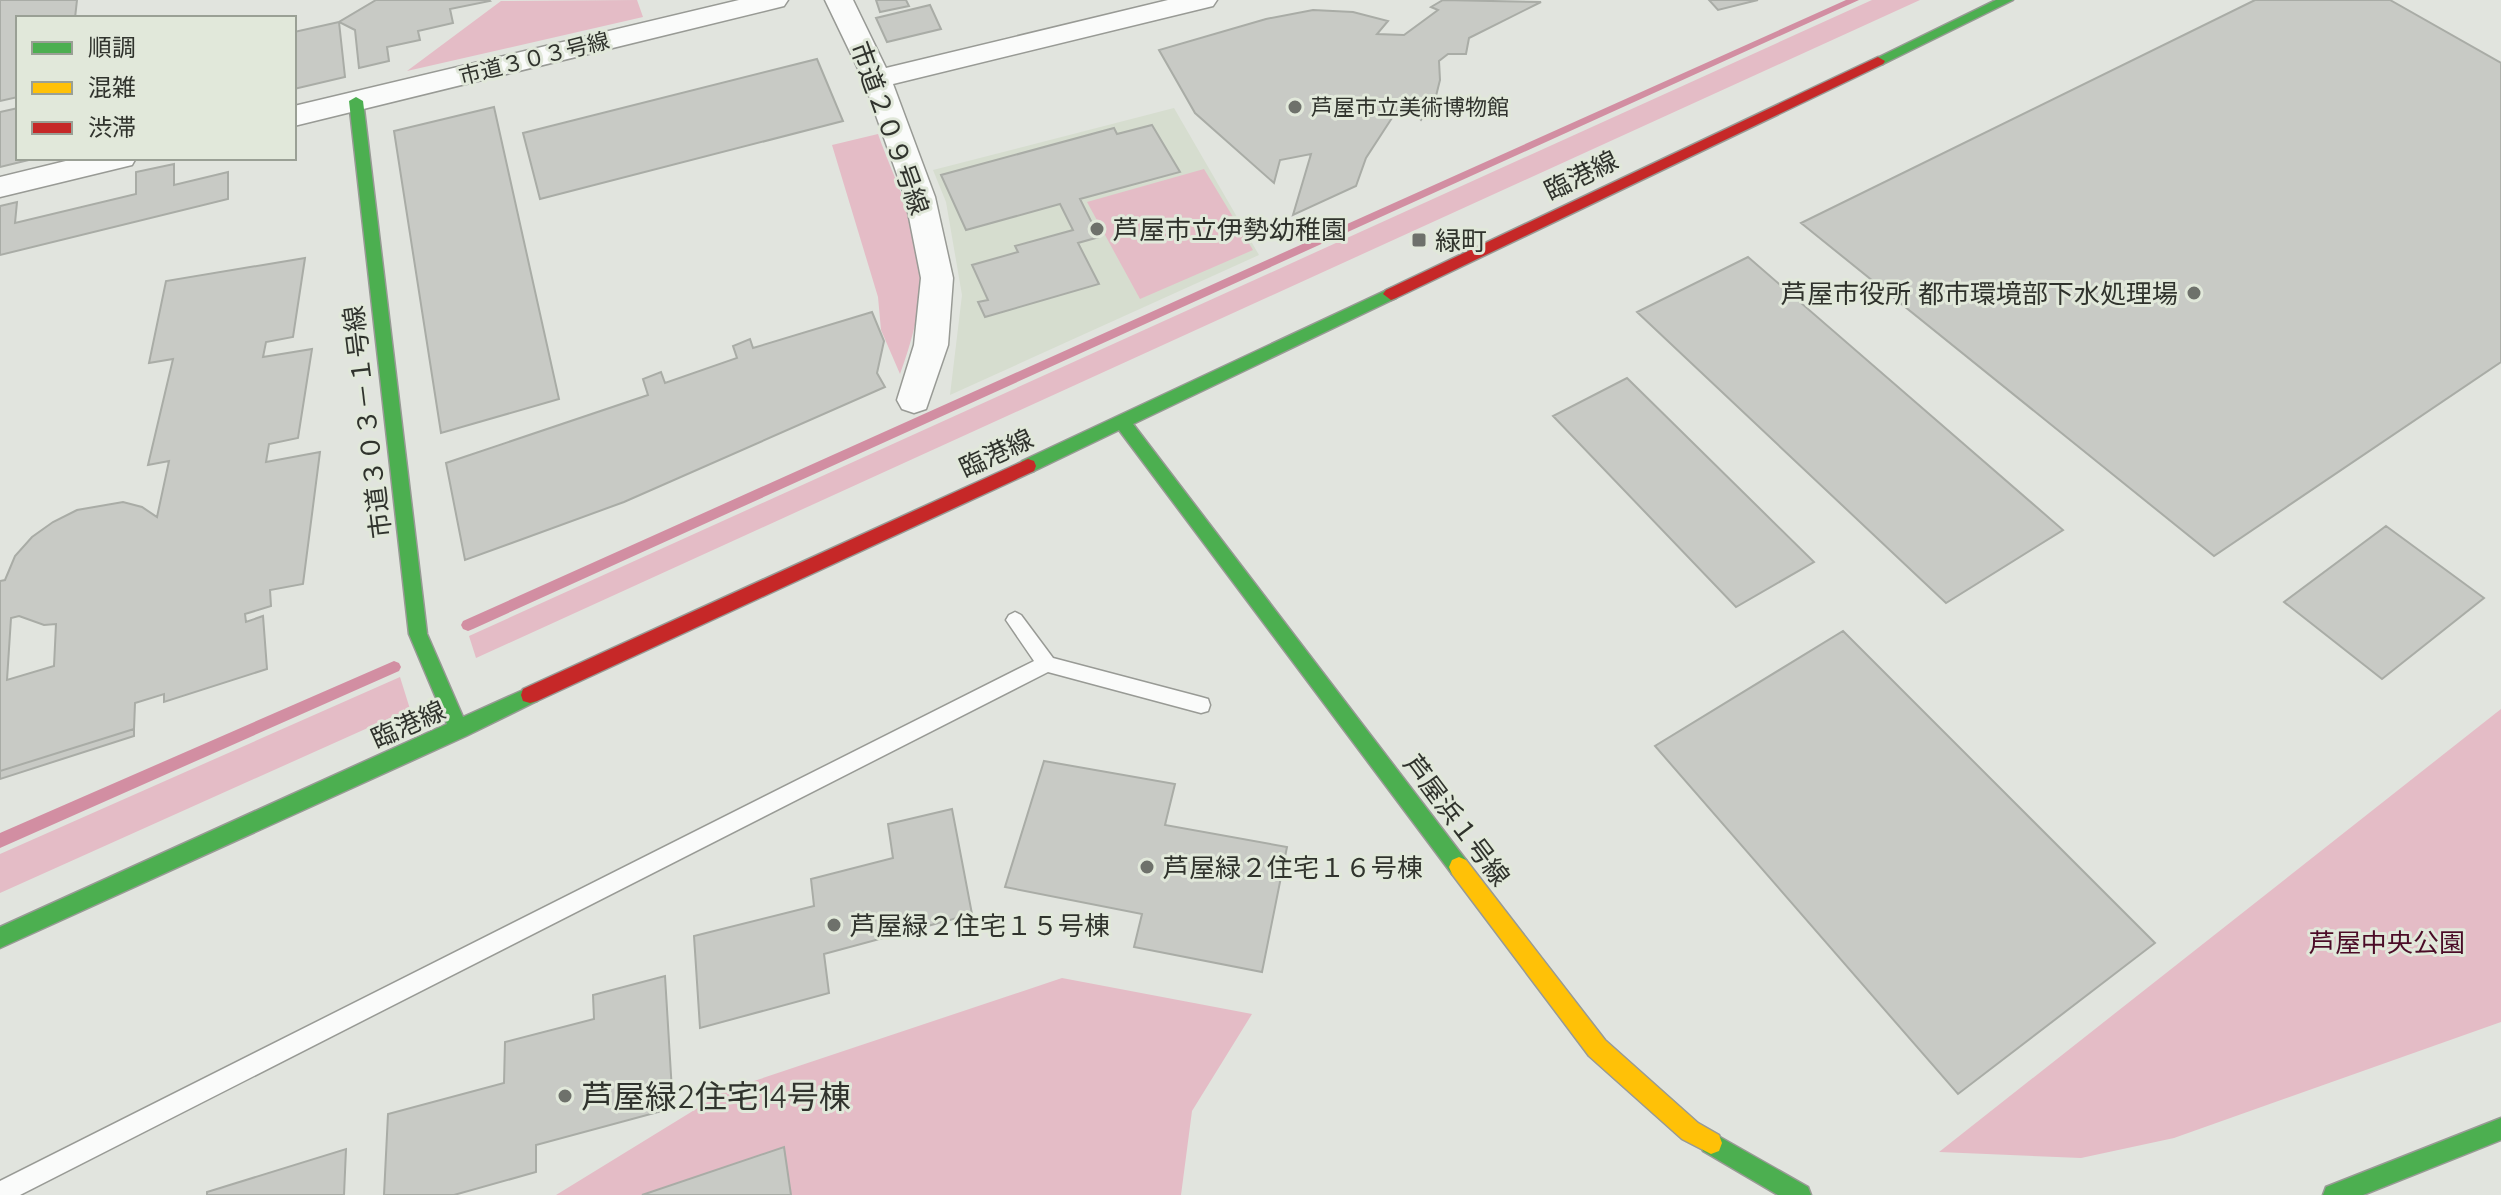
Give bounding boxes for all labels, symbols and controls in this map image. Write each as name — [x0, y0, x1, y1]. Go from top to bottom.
legend — [16, 16, 296, 160]
street label: 市道３０３号線 — [456, 26, 612, 90]
text: 順調 — [88, 32, 136, 62]
street label: 市道２０９号線 — [843, 37, 937, 219]
text: 混雑 — [88, 72, 136, 102]
place label: 芦屋市立美術博物館 — [1311, 93, 1509, 121]
marker: 芦屋市立美術博物館 — [1286, 98, 1304, 116]
text: 渋滞 — [88, 112, 136, 142]
street label: 臨港線 — [1539, 143, 1623, 207]
place label: 芦屋市立伊勢幼稚園 — [1113, 213, 1347, 246]
marker: 芦屋市立伊勢幼稚園 — [1088, 220, 1106, 238]
place label: 緑町 — [1435, 224, 1487, 257]
marker: 緑町 — [1410, 231, 1428, 249]
place label: 芦屋市役所 都市環境部下水処理場 — [1781, 277, 2178, 310]
marker: 芦屋市役所 都市環境部下水処理場 — [2185, 284, 2203, 302]
street label: 市道３０３－１号線 — [336, 304, 398, 540]
street label: 臨港線 — [954, 422, 1038, 484]
street label: 臨港線 — [366, 693, 450, 755]
street label: 芦屋浜１号線 — [1397, 748, 1517, 892]
place label: 芦屋緑２住宅１６号棟 — [1163, 851, 1423, 884]
marker: 芦屋緑２住宅１６号棟 — [1138, 858, 1156, 876]
place label: 芦屋緑２住宅１５号棟 — [850, 909, 1110, 942]
marker: 芦屋緑２住宅１５号棟 — [825, 916, 843, 934]
park label: 芦屋中央公園 — [2309, 926, 2465, 959]
place label: 芦屋緑2住宅14号棟 — [581, 1076, 851, 1116]
marker: 芦屋緑2住宅14号棟 — [556, 1087, 574, 1105]

